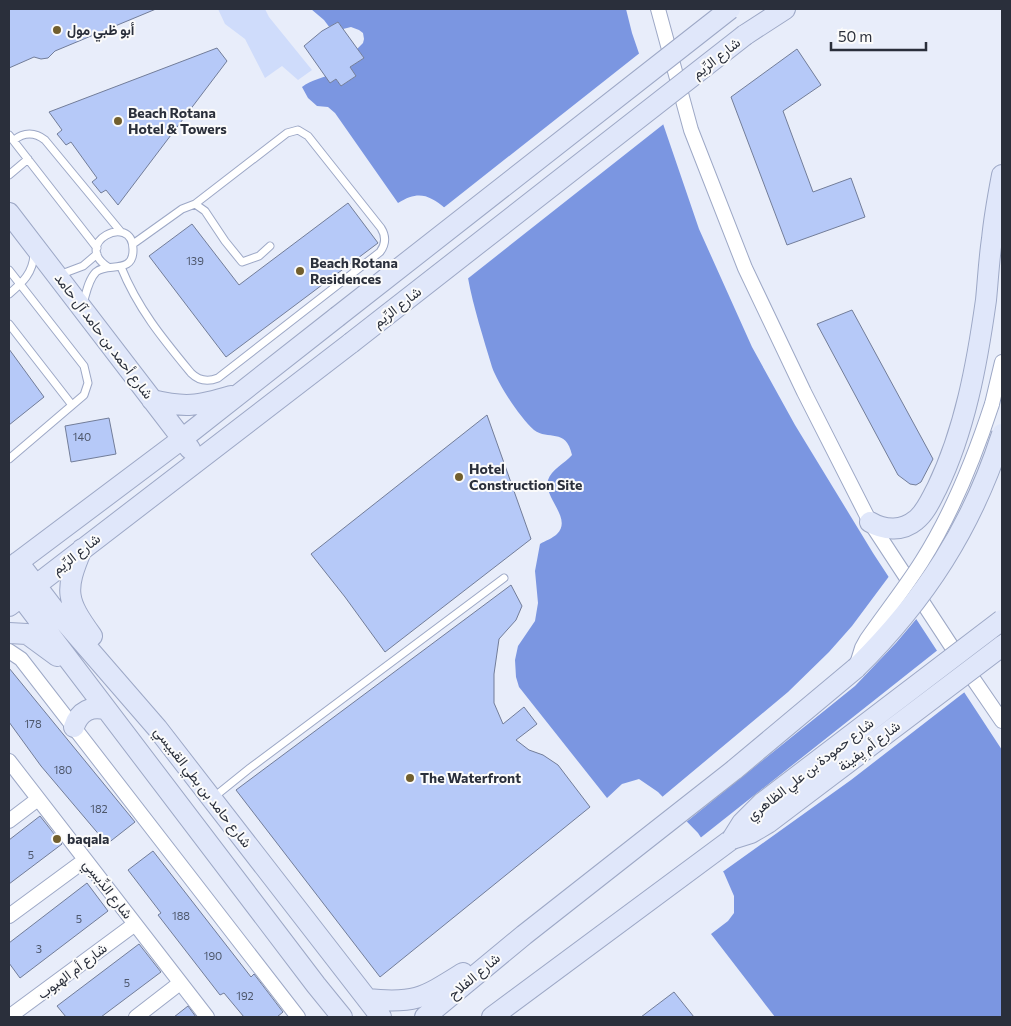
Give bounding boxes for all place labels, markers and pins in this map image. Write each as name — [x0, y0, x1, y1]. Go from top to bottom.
place label: أبو ظبي مول — [67, 21, 135, 42]
marker: أبو ظبي مول — [51, 24, 63, 36]
place label: Beach Rotana Hotel & Towers — [128, 104, 227, 137]
marker: Beach Rotana Hotel & Towers — [112, 115, 124, 127]
place label: Beach Rotana Residences — [310, 254, 398, 287]
marker: Beach Rotana Residences — [294, 265, 306, 277]
place label: Hotel Construction Site — [469, 460, 582, 493]
marker: Hotel Construction Site — [453, 471, 465, 483]
place label: The Waterfront — [420, 769, 521, 786]
marker: The Waterfront — [404, 772, 416, 784]
place label: baqala — [67, 830, 109, 847]
marker: baqala — [51, 833, 63, 845]

